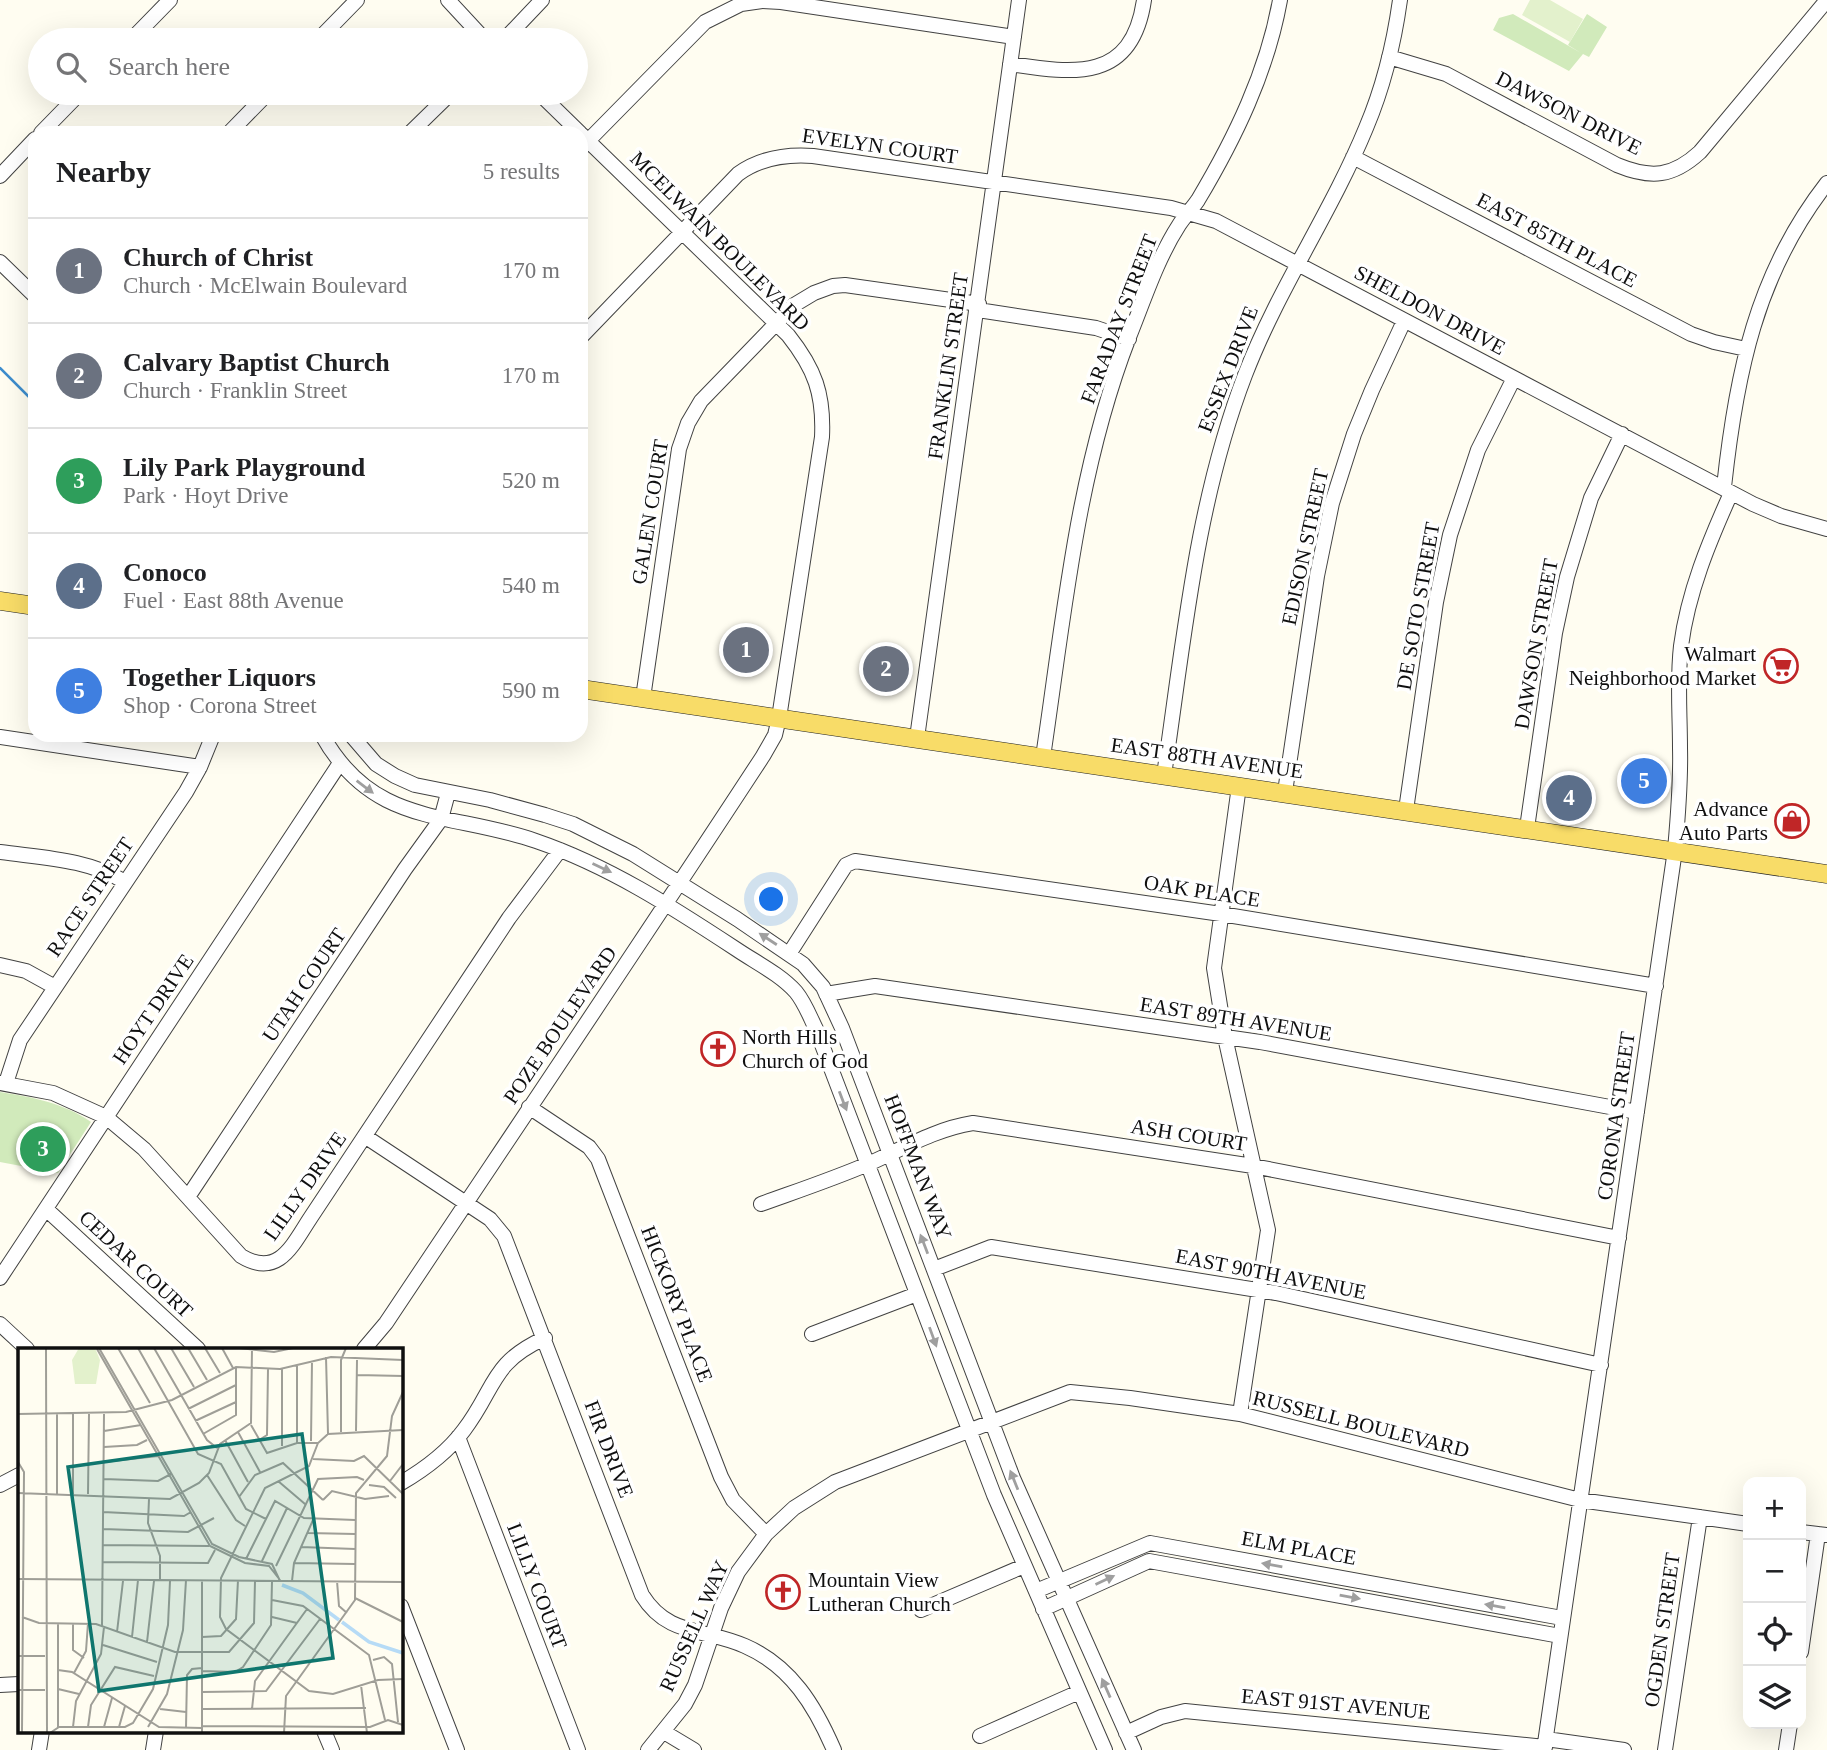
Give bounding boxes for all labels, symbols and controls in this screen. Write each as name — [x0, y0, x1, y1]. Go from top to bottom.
search box — [28, 28, 588, 105]
icon: search — [52, 48, 90, 86]
text: Search here — [108, 52, 230, 81]
street label: DAWSON DRIVE — [1492, 66, 1646, 160]
street label: EVELYN COURT — [801, 123, 960, 169]
street label: MCELWAIN BOULEVARD — [625, 146, 815, 336]
text: Nearby — [56, 155, 151, 188]
text: 5 results — [483, 159, 560, 184]
street label: EAST 85TH PLACE — [1473, 188, 1641, 292]
street label: FARADAY STREET — [1076, 231, 1162, 407]
text: Church of Christ — [123, 243, 313, 272]
text: 1 — [73, 258, 85, 283]
text: 170 m — [502, 258, 560, 283]
street label: SHELDON DRIVE — [1350, 260, 1510, 360]
street label: FRANKLIN STREET — [923, 271, 973, 461]
text: Church · McElwain Boulevard — [123, 273, 407, 298]
street label: ESSEX DRIVE — [1193, 302, 1263, 436]
text: Calvary Baptist Church — [123, 348, 390, 377]
text: 2 — [73, 363, 85, 388]
text: 170 m — [502, 363, 560, 388]
text: Church · Franklin Street — [123, 378, 347, 403]
street label: GALEN COURT — [627, 438, 673, 586]
text: Lily Park Playground — [123, 453, 365, 482]
street label: EDISON STREET — [1277, 466, 1333, 627]
text: 3 — [73, 468, 85, 493]
text: 520 m — [502, 468, 560, 493]
text: Park · Hoyt Drive — [123, 483, 288, 508]
street label: DE SOTO STREET — [1391, 520, 1445, 692]
street label: DAWSON STREET — [1509, 557, 1563, 731]
text: Conoco — [123, 558, 207, 587]
text: 4 — [73, 573, 85, 598]
text: 540 m — [502, 573, 560, 598]
text: Fuel · East 88th Avenue — [123, 588, 344, 613]
pin: 1 — [723, 624, 769, 676]
place label: Walmart Neighborhood Market — [1569, 642, 1756, 690]
pin: 2 — [863, 643, 909, 695]
supermarket icon: Walmart Neighborhood Market — [1762, 647, 1800, 685]
text: Together Liquors — [123, 663, 316, 692]
text: 5 — [73, 678, 85, 703]
text: 590 m — [502, 678, 560, 703]
text: Shop · Corona Street — [123, 693, 317, 718]
street label: EAST 88TH AVENUE — [1109, 733, 1305, 783]
pin: 5 — [1621, 755, 1667, 807]
pin: 4 — [1546, 772, 1592, 824]
one-way arrow — [356, 779, 374, 794]
place label: Advance Auto Parts — [1679, 797, 1768, 845]
shop icon: Advance Auto Parts — [1773, 802, 1811, 840]
street label: RACE STREET — [41, 833, 139, 961]
one-way arrow — [592, 862, 612, 873]
street label: OAK PLACE — [1142, 870, 1262, 912]
your location — [754, 882, 788, 916]
street label: UTAH COURT — [257, 924, 351, 1046]
one-way arrow — [758, 933, 777, 946]
street label: POZE BOULEVARD — [498, 942, 622, 1108]
street label: HOYT DRIVE — [107, 949, 199, 1069]
street label: EAST 89TH AVENUE — [1138, 992, 1334, 1046]
place label: North Hills Church of God — [742, 1025, 868, 1073]
church icon: North Hills Church of God — [699, 1030, 737, 1068]
street label: CORONA STREET — [1592, 1030, 1640, 1202]
one-way arrow — [838, 1091, 849, 1112]
street label: HOFFMAN WAY — [879, 1091, 957, 1243]
street label: ASH COURT — [1129, 1114, 1249, 1156]
pin: 3 — [20, 1123, 66, 1175]
street label: LILLY DRIVE — [259, 1127, 351, 1245]
street label: CEDAR COURT — [74, 1205, 198, 1323]
street label: HICKORY PLACE — [636, 1222, 718, 1386]
one-way arrow — [919, 1233, 930, 1254]
street label: EAST 90TH AVENUE — [1173, 1244, 1369, 1304]
one-way arrow — [928, 1326, 939, 1347]
inset map — [18, 1348, 402, 1732]
street label: RUSSELL BOULEVARD — [1250, 1385, 1472, 1463]
street label: FIR DRIVE — [580, 1397, 638, 1501]
one-way arrow — [1008, 1469, 1019, 1490]
map controls — [1743, 1477, 1806, 1729]
button: + — [1743, 1477, 1806, 1540]
street label: LILLY COURT — [502, 1520, 572, 1653]
street label: ELM PLACE — [1240, 1526, 1358, 1570]
button: − — [1743, 1540, 1806, 1603]
street label: OGDEN STREET — [1639, 1551, 1685, 1709]
street label: RUSSELL WAY — [654, 1557, 734, 1695]
one-way arrow — [1261, 1559, 1283, 1570]
place label: Mountain View Lutheran Church — [808, 1568, 951, 1616]
church icon: Mountain View Lutheran Church — [764, 1573, 802, 1611]
one-way arrow — [1095, 1575, 1115, 1586]
one-way arrow — [1339, 1592, 1361, 1603]
one-way arrow — [1484, 1600, 1506, 1611]
button: locate — [1743, 1603, 1806, 1666]
button: layers — [1743, 1666, 1806, 1729]
one-way arrow — [1100, 1677, 1111, 1698]
street label: EAST 91ST AVENUE — [1240, 1684, 1432, 1724]

